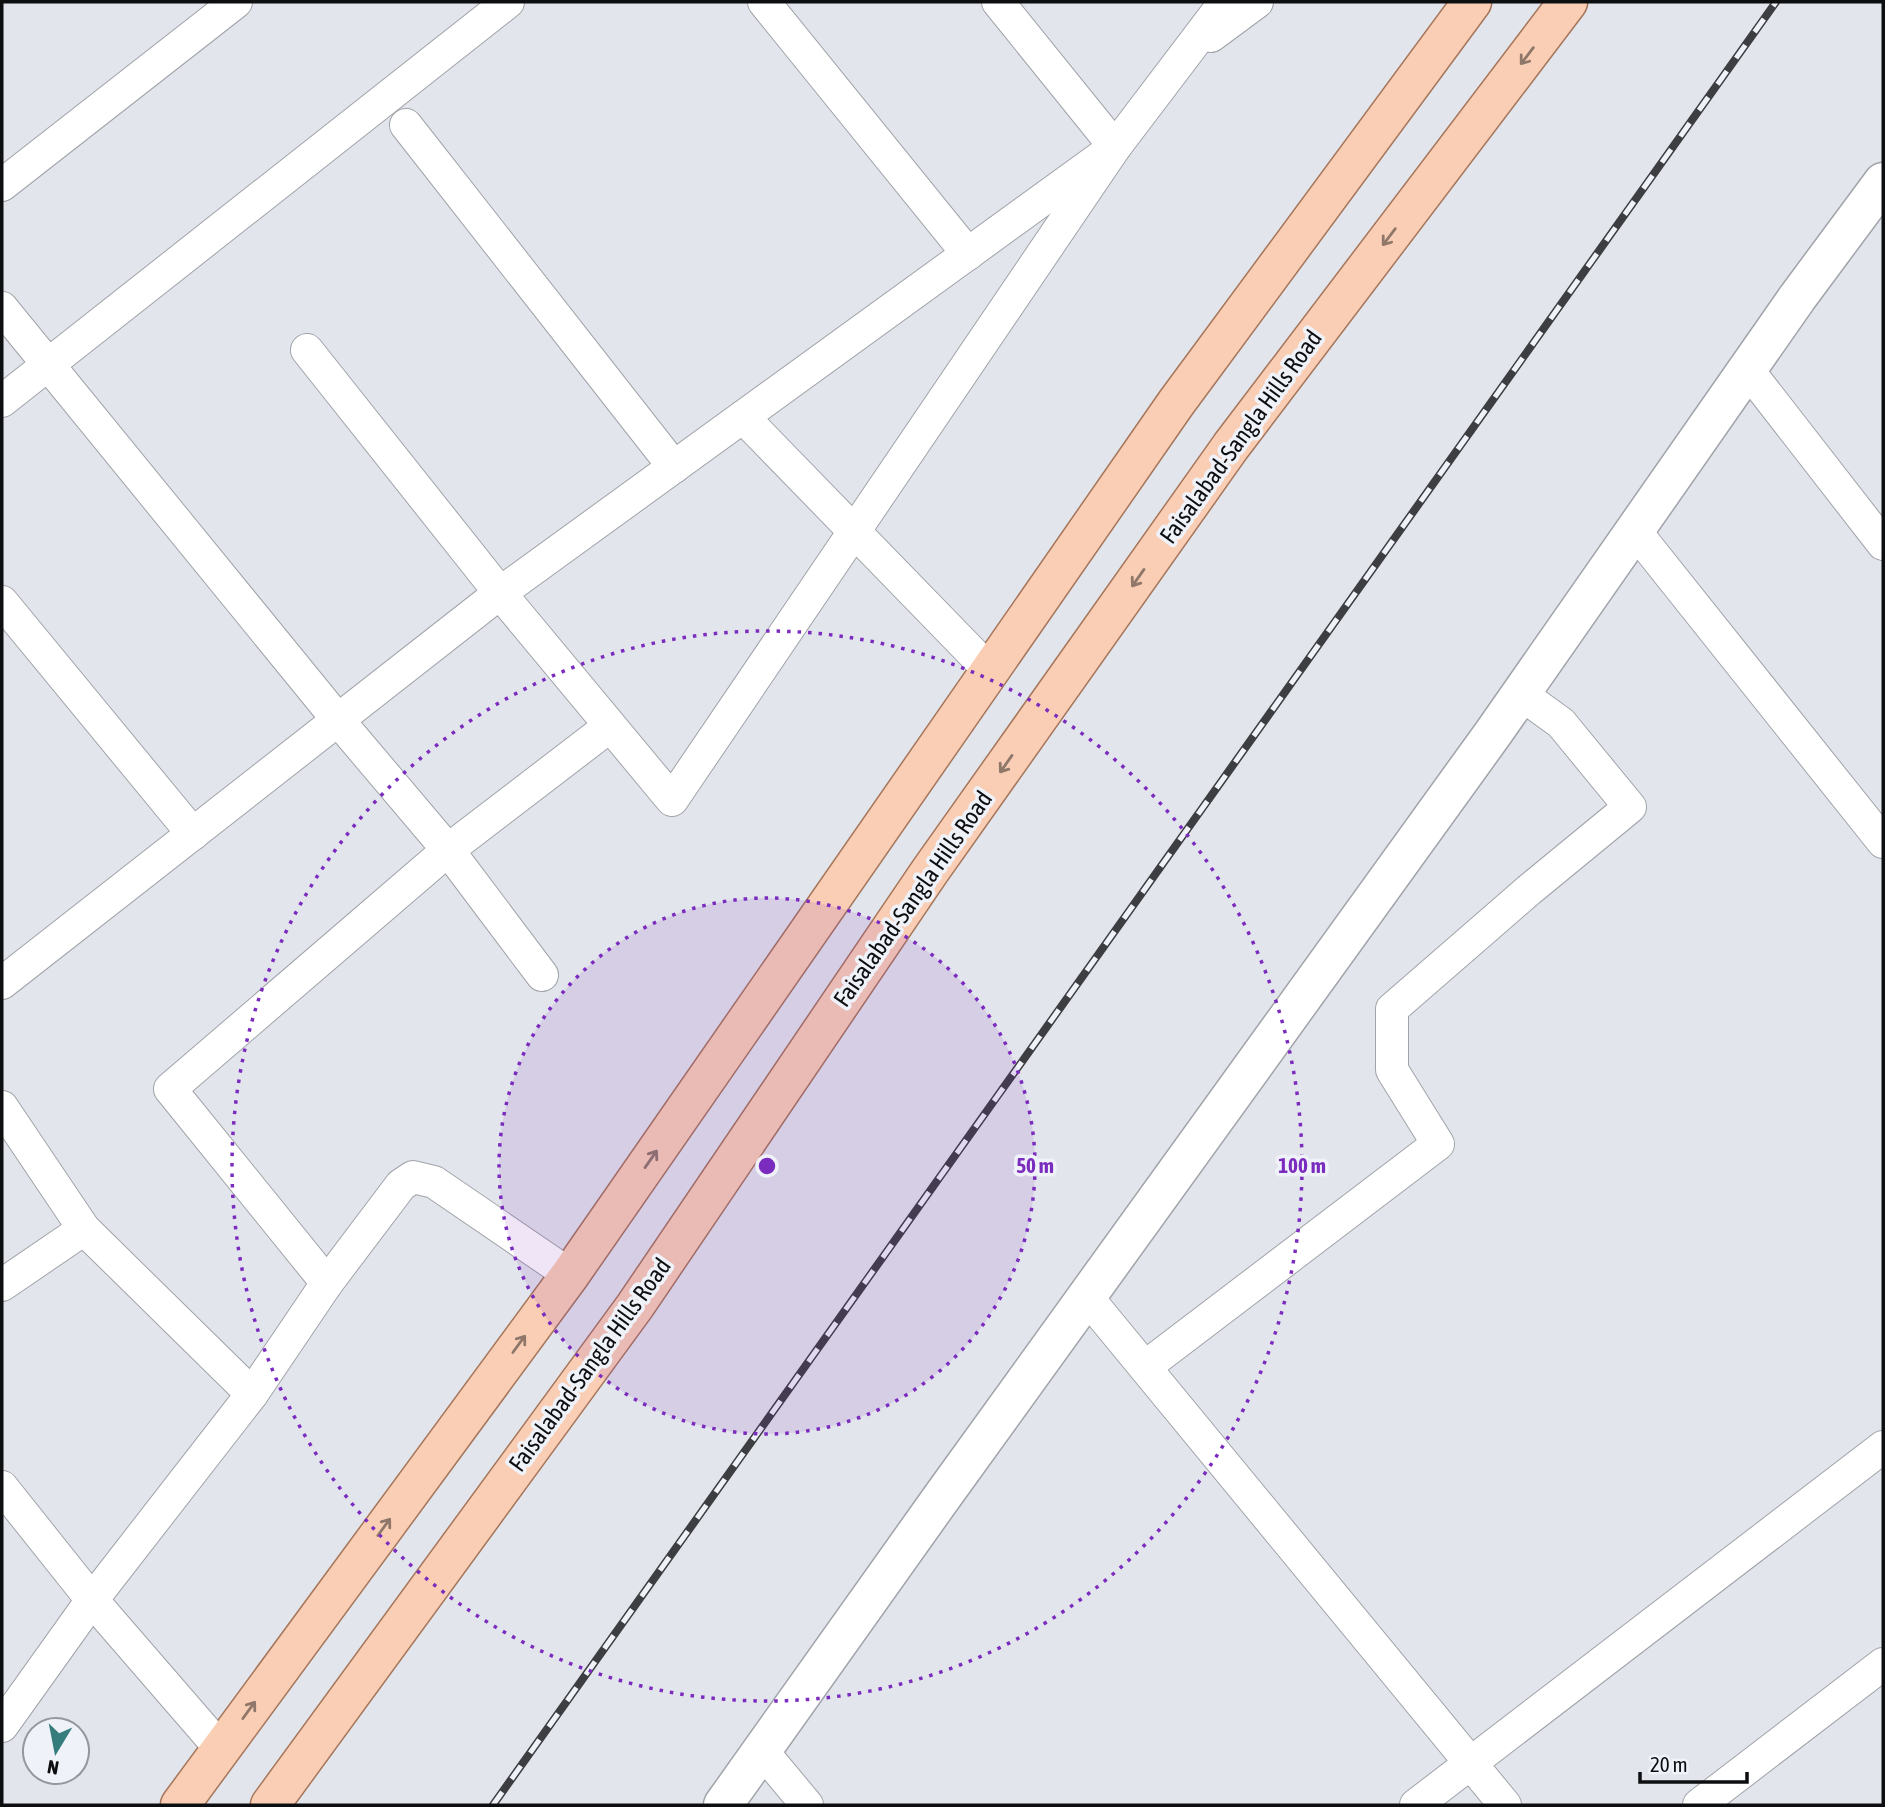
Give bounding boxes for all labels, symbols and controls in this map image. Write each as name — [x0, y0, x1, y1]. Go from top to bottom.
one-way arrow — [1519, 46, 1534, 65]
one-way arrow — [1382, 228, 1397, 246]
street label: Faisalabad-Sangla Hills Road — [1154, 325, 1327, 548]
one-way arrow — [1131, 568, 1145, 587]
one-way arrow — [999, 754, 1013, 773]
street label: Faisalabad-Sangla Hills Road — [828, 786, 997, 1012]
one-way arrow — [644, 1150, 658, 1169]
text: 50 m — [1016, 1153, 1054, 1177]
text: 100 m — [1278, 1153, 1326, 1177]
centre of rings — [755, 1154, 779, 1178]
street label: Faisalabad-Sangla Hills Road — [503, 1253, 676, 1476]
one-way arrow — [511, 1335, 526, 1354]
one-way arrow — [376, 1518, 391, 1537]
one-way arrow — [241, 1702, 256, 1720]
north arrow — [21, 1716, 91, 1786]
scale bar — [1640, 1741, 1747, 1785]
text: 20 m — [1650, 1752, 1688, 1776]
text: N — [46, 1756, 60, 1780]

